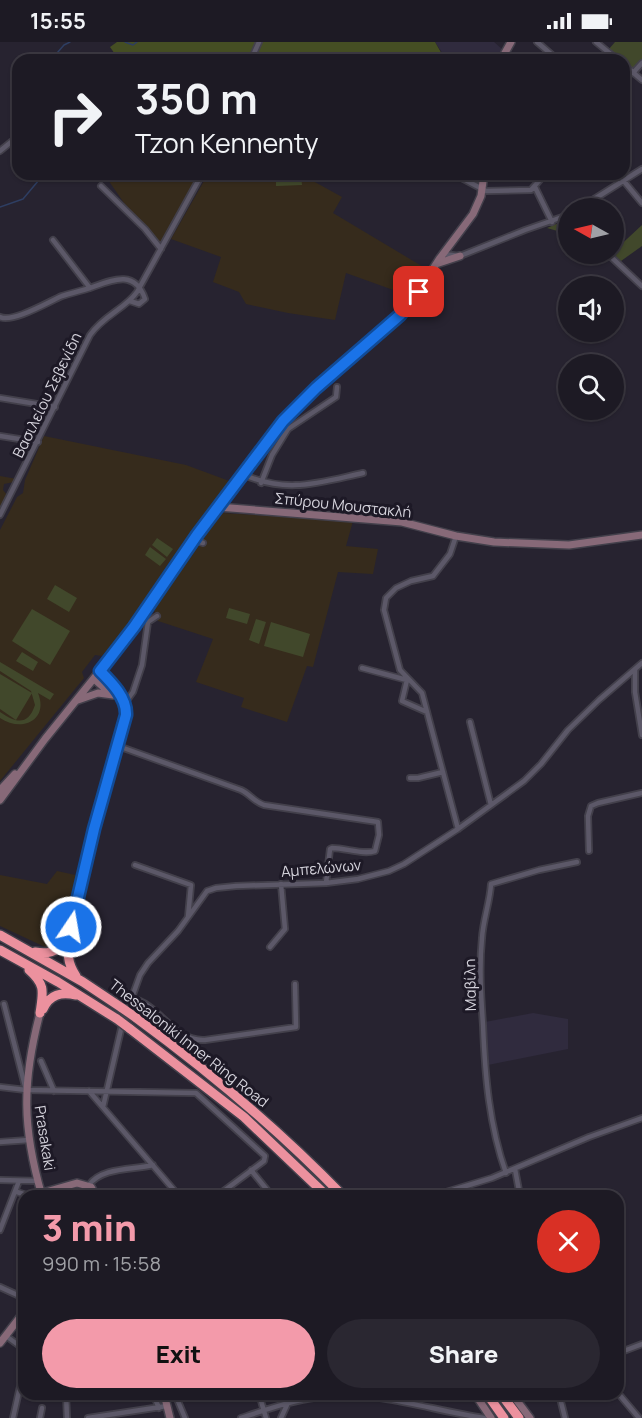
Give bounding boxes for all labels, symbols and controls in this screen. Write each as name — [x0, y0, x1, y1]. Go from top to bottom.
text: 15:55 — [30, 6, 86, 36]
text: 350 m — [135, 69, 258, 127]
icon: right — [36, 78, 114, 156]
text: Tzon Kennenty — [135, 124, 318, 161]
north arrow — [558, 198, 624, 264]
map controls — [558, 198, 624, 420]
pin — [393, 266, 444, 317]
icon: arrive — [402, 275, 435, 308]
button: sound — [558, 276, 624, 342]
street label: Βασιλείου Σεβενίδη — [7, 329, 87, 461]
button: search — [558, 354, 624, 420]
street label: Σπύρου Μουστακλή — [273, 487, 413, 523]
street label: Αμπελώνων — [280, 854, 362, 882]
position arrow — [39, 895, 103, 959]
street label: Μαβίλη — [459, 959, 481, 1011]
street label: Thessaloniki Inner Ring Road — [105, 974, 273, 1112]
street label: Prasakaki — [30, 1104, 60, 1172]
text: 3 min — [42, 1203, 137, 1252]
button: close — [537, 1210, 600, 1273]
text: 990 m · 15:58 — [42, 1250, 161, 1277]
button: Exit — [42, 1319, 315, 1388]
button: Share — [327, 1319, 600, 1388]

